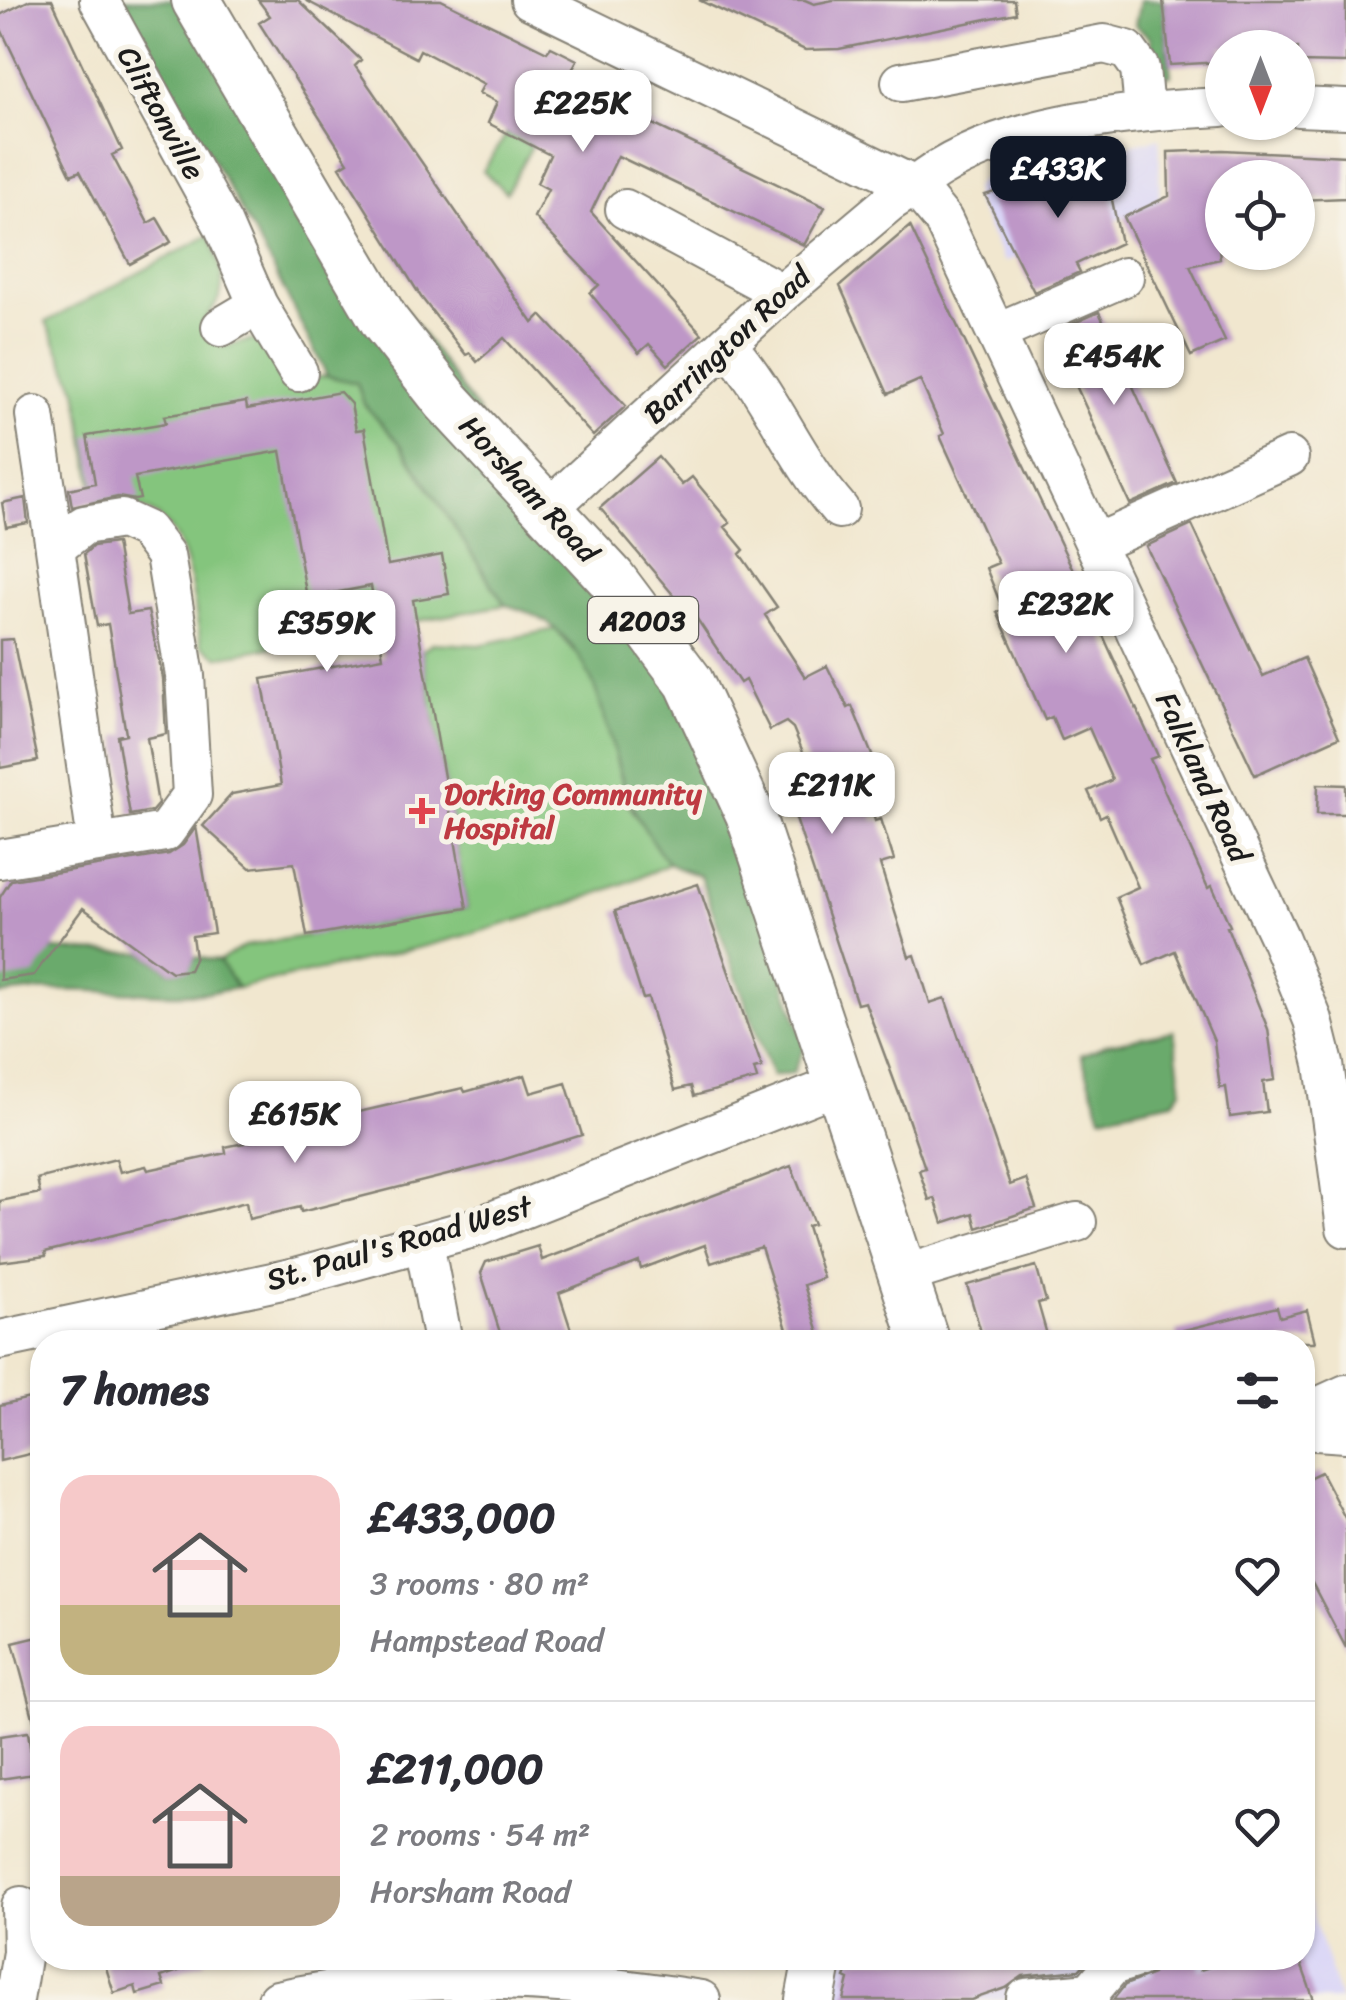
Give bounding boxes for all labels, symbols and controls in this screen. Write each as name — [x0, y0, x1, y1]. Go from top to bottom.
north arrow — [1205, 30, 1315, 140]
map controls — [1205, 30, 1315, 270]
street label: Cliftonville — [102, 36, 220, 190]
pin: £225K — [513, 70, 653, 155]
text: £225K — [537, 74, 629, 131]
pin: £433K — [988, 136, 1128, 221]
text: £433K — [1012, 140, 1104, 197]
button: locate — [1205, 160, 1315, 270]
street label: Barrington Road — [630, 251, 826, 438]
pin: £454K — [1044, 323, 1184, 408]
text: £454K — [1066, 327, 1162, 384]
street label: Horsham Road — [445, 402, 614, 578]
pin: £232K — [996, 571, 1136, 656]
text: £232K — [1021, 575, 1111, 632]
pin: £359K — [257, 590, 397, 675]
text: £359K — [280, 594, 374, 651]
road number: A2003 — [588, 597, 698, 643]
street label: Falkland Road — [1140, 683, 1267, 873]
pin: £211K — [762, 752, 902, 837]
text: £211K — [791, 756, 873, 813]
place label: Dorking Community Hospital — [444, 767, 702, 855]
marker: Dorking Community Hospital — [409, 798, 435, 824]
pin: £615K — [225, 1081, 365, 1166]
text: £615K — [251, 1085, 339, 1142]
street label: St. Paul's Road West — [260, 1179, 540, 1307]
text: 7 homes — [60, 1353, 209, 1427]
icon: filters — [1230, 1363, 1285, 1418]
text: £433,000 — [370, 1481, 556, 1555]
icon: home — [140, 1515, 260, 1635]
icon: heart — [1230, 1548, 1285, 1603]
text: 3 rooms · 80 m² — [370, 1555, 589, 1612]
text: Hampstead Road — [370, 1612, 604, 1669]
text: £211,000 — [370, 1732, 543, 1806]
icon: home — [140, 1766, 260, 1886]
icon: heart — [1230, 1799, 1285, 1854]
text: 2 rooms · 54 m² — [370, 1806, 590, 1863]
text: Horsham Road — [370, 1863, 571, 1920]

